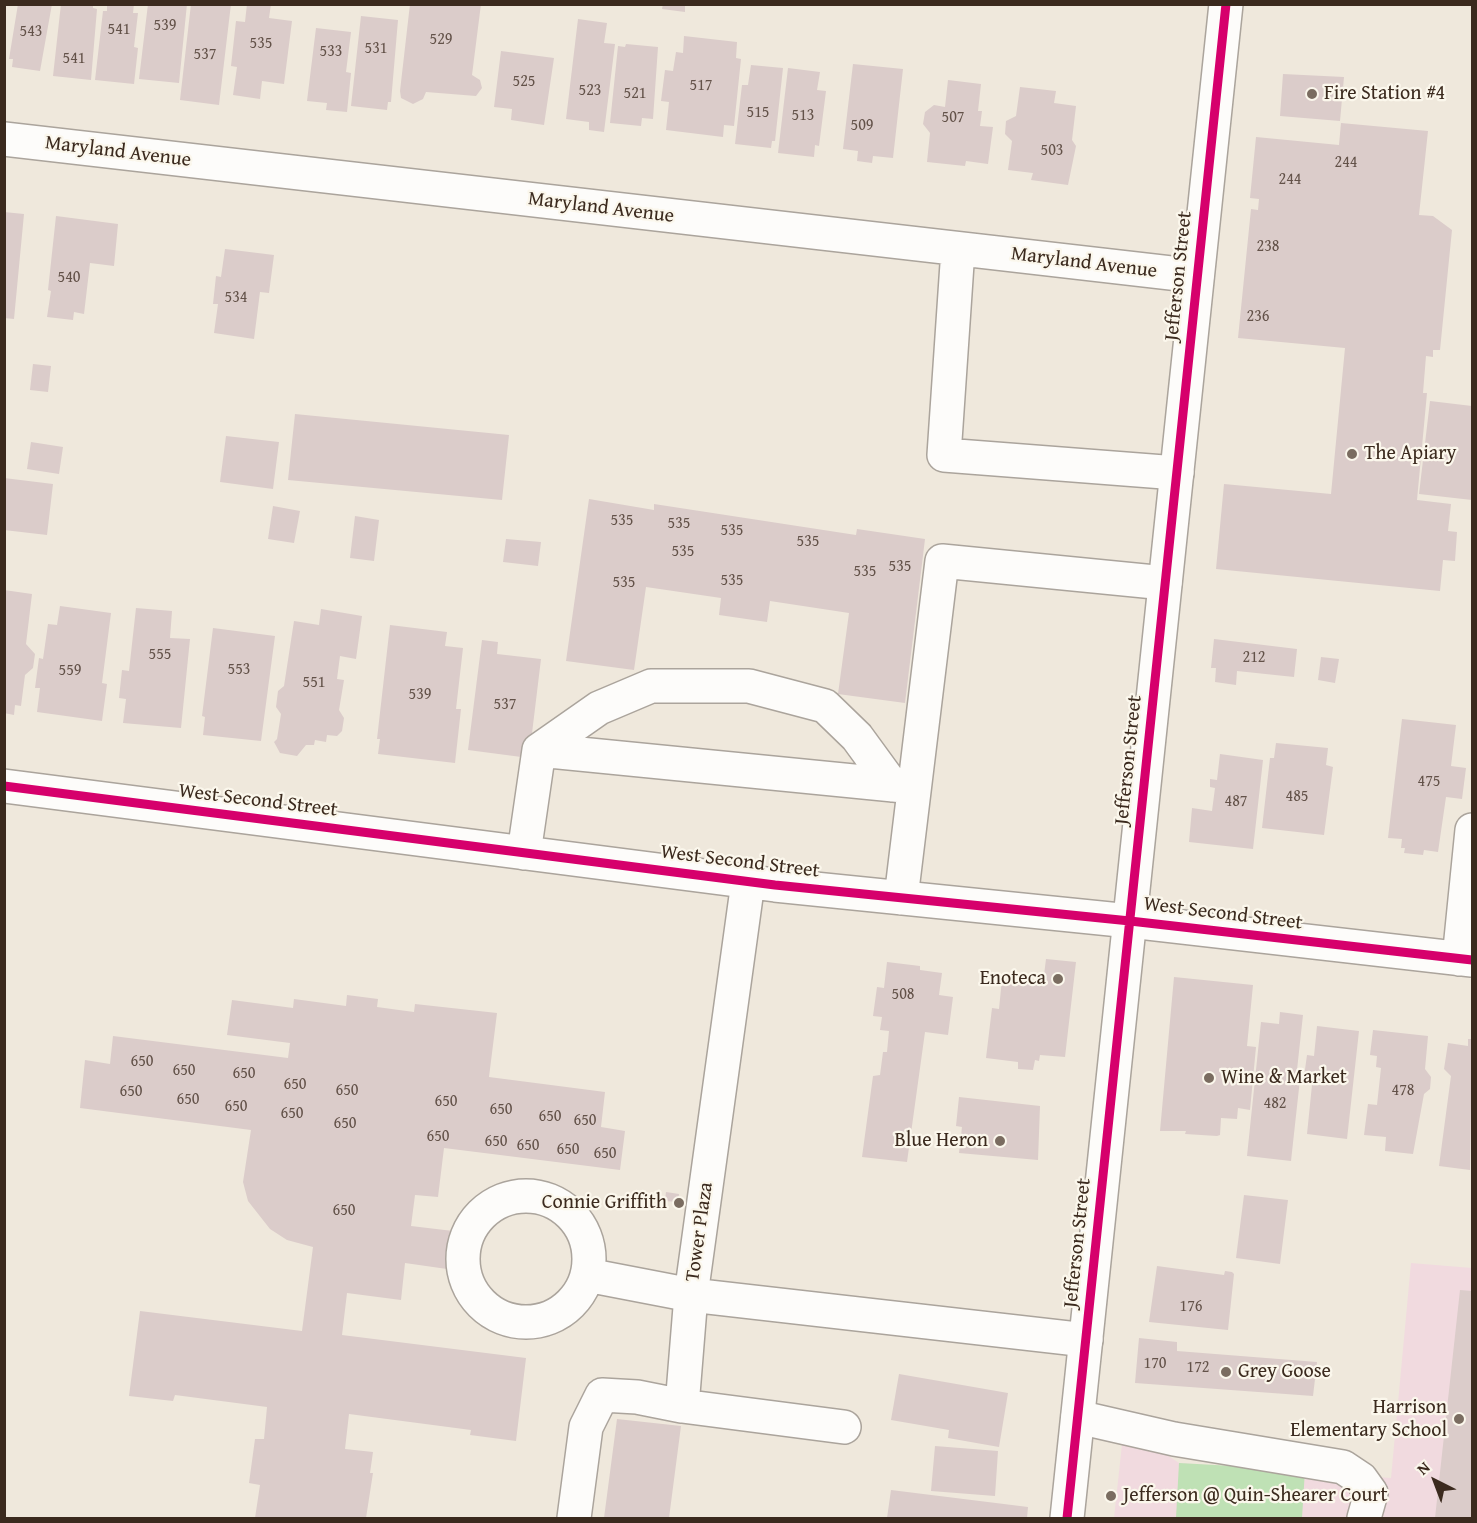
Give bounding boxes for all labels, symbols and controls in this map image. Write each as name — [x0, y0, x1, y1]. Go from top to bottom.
house number: 539 — [153, 16, 177, 36]
house number: 541 — [107, 20, 131, 40]
house number: 543 — [19, 22, 43, 42]
house number: 529 — [429, 30, 453, 50]
house number: 535 — [249, 34, 273, 54]
house number: 531 — [364, 39, 388, 59]
house number: 533 — [319, 42, 343, 62]
house number: 537 — [193, 45, 217, 65]
house number: 541 — [62, 49, 86, 69]
house number: 525 — [512, 72, 536, 92]
house number: 517 — [689, 76, 713, 96]
house number: 523 — [578, 81, 602, 101]
place label: Fire Station #4 — [1324, 82, 1445, 106]
house number: 521 — [623, 84, 647, 104]
marker: Fire Station #4 — [1305, 87, 1319, 101]
house number: 515 — [746, 103, 770, 123]
house number: 513 — [791, 106, 815, 126]
house number: 507 — [941, 108, 965, 128]
house number: 509 — [850, 116, 874, 136]
street label: Maryland Avenue — [44, 131, 192, 173]
house number: 503 — [1040, 141, 1064, 161]
house number: 244 — [1334, 153, 1358, 173]
house number: 244 — [1278, 170, 1302, 190]
street label: Maryland Avenue — [527, 187, 675, 229]
street label: Jefferson Street — [1160, 210, 1198, 342]
house number: 238 — [1256, 237, 1280, 257]
street label: Maryland Avenue — [1010, 242, 1158, 284]
house number: 540 — [57, 268, 81, 288]
house number: 534 — [224, 288, 248, 308]
house number: 236 — [1246, 307, 1270, 327]
place label: The Apiary — [1364, 442, 1456, 466]
marker: The Apiary — [1345, 447, 1359, 461]
house number: 535 — [610, 511, 634, 531]
house number: 535 — [667, 514, 691, 534]
house number: 535 — [720, 521, 744, 541]
house number: 535 — [796, 532, 820, 552]
house number: 535 — [671, 542, 695, 562]
house number: 535 — [888, 557, 912, 577]
house number: 535 — [853, 562, 877, 582]
house number: 535 — [720, 571, 744, 591]
house number: 535 — [612, 573, 636, 593]
house number: 555 — [148, 645, 172, 665]
house number: 212 — [1242, 648, 1266, 668]
house number: 553 — [227, 660, 251, 680]
house number: 559 — [58, 661, 82, 681]
house number: 551 — [302, 673, 326, 693]
house number: 539 — [408, 685, 432, 705]
street label: Jefferson Street — [1110, 694, 1148, 826]
house number: 537 — [493, 695, 517, 715]
house number: 475 — [1417, 772, 1441, 792]
street label: West Second Street — [177, 779, 339, 823]
house number: 485 — [1285, 787, 1309, 807]
house number: 487 — [1224, 792, 1248, 812]
street label: West Second Street — [659, 840, 821, 884]
street label: West Second Street — [1142, 892, 1304, 936]
place label: Enoteca — [980, 967, 1046, 991]
marker: Enoteca — [1051, 972, 1065, 986]
house number: 508 — [891, 985, 915, 1005]
house number: 650 — [130, 1052, 154, 1072]
house number: 650 — [172, 1061, 196, 1081]
house number: 650 — [232, 1064, 256, 1084]
place label: Wine & Market — [1221, 1066, 1347, 1090]
marker: Wine & Market — [1202, 1071, 1216, 1085]
house number: 650 — [283, 1075, 307, 1095]
house number: 650 — [335, 1081, 359, 1101]
house number: 478 — [1391, 1081, 1415, 1101]
house number: 650 — [119, 1082, 143, 1102]
house number: 650 — [176, 1090, 200, 1110]
house number: 650 — [434, 1092, 458, 1112]
house number: 482 — [1263, 1094, 1287, 1114]
house number: 650 — [224, 1097, 248, 1117]
house number: 650 — [489, 1100, 513, 1120]
house number: 650 — [280, 1104, 304, 1124]
house number: 650 — [538, 1107, 562, 1127]
house number: 650 — [573, 1111, 597, 1131]
house number: 650 — [333, 1114, 357, 1134]
house number: 650 — [426, 1127, 450, 1147]
place label: Blue Heron — [894, 1129, 988, 1153]
house number: 650 — [484, 1132, 508, 1152]
marker: Blue Heron — [993, 1134, 1007, 1148]
house number: 650 — [516, 1136, 540, 1156]
house number: 650 — [556, 1140, 580, 1160]
house number: 650 — [593, 1144, 617, 1164]
street label: Jefferson Street — [1059, 1177, 1097, 1309]
street label: Tower Plaza — [681, 1181, 719, 1283]
place label: Connie Griffith — [542, 1191, 667, 1215]
marker: Connie Griffith — [672, 1196, 686, 1210]
house number: 650 — [332, 1201, 356, 1221]
house number: 176 — [1179, 1297, 1203, 1317]
house number: 170 — [1143, 1354, 1167, 1374]
house number: 172 — [1186, 1358, 1210, 1378]
place label: Grey Goose — [1238, 1360, 1331, 1384]
marker: Grey Goose — [1219, 1365, 1233, 1379]
place label: Harrison Elementary School — [1290, 1396, 1447, 1443]
marker: Harrison Elementary School — [1452, 1412, 1466, 1426]
north arrow — [1405, 1451, 1465, 1511]
text: N — [1411, 1455, 1435, 1480]
place label: Jefferson @ Quin-Shearer Court — [1123, 1484, 1388, 1508]
marker: Jefferson @ Quin-Shearer Court — [1104, 1489, 1118, 1503]

